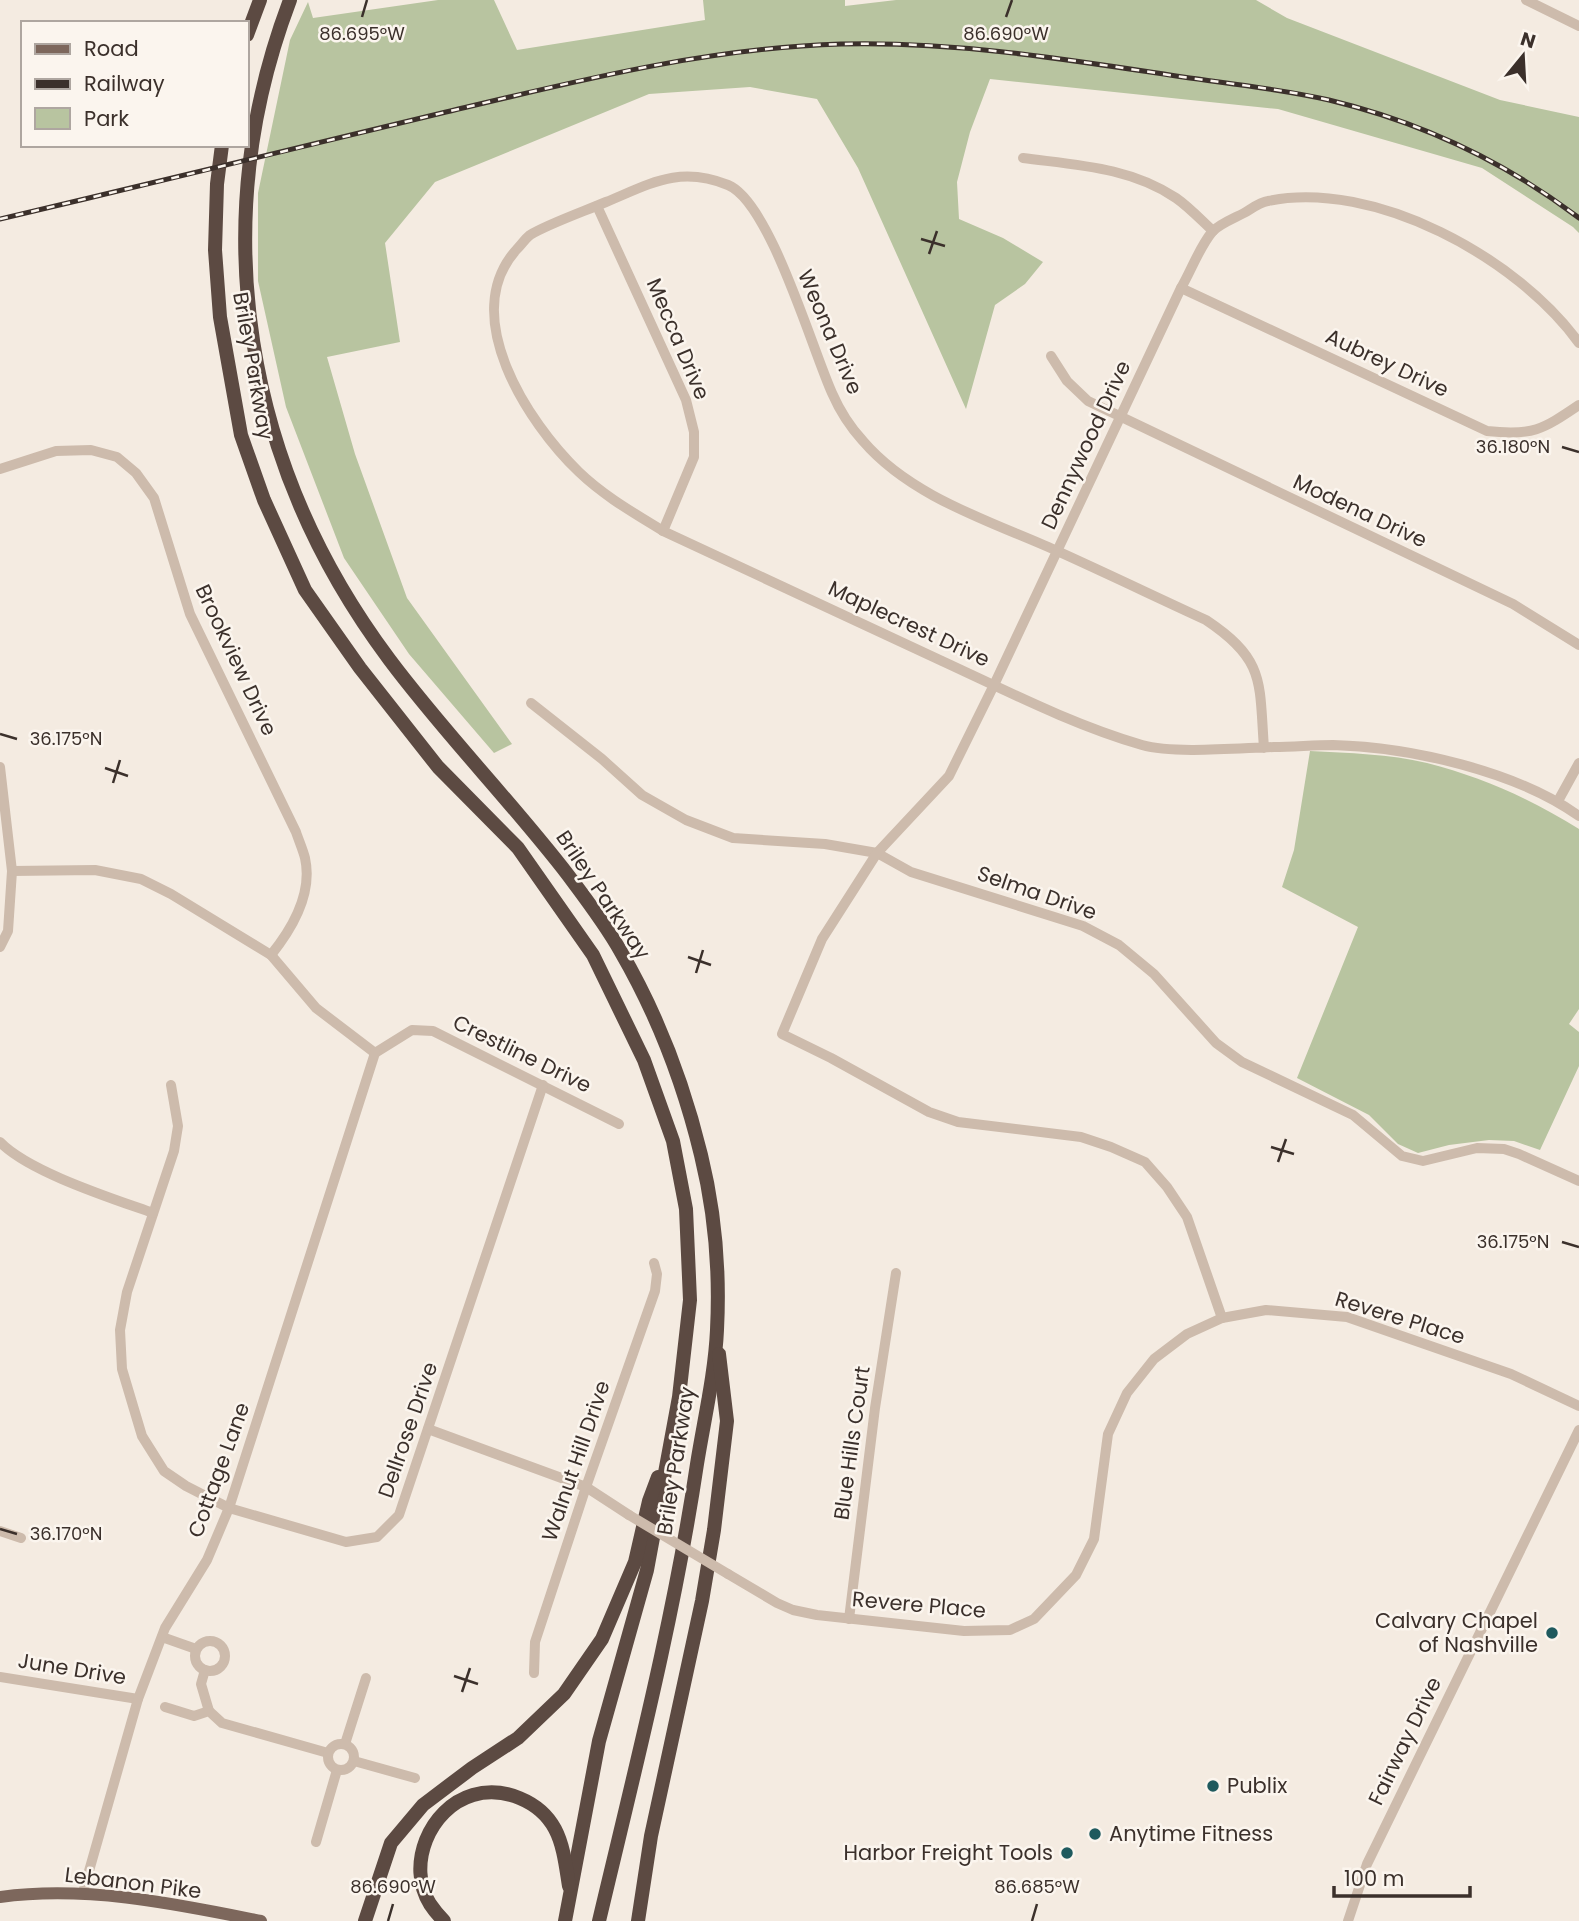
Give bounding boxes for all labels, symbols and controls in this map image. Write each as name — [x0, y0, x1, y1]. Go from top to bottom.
legend — [21, 21, 248, 147]
text: 86.695°W — [319, 21, 405, 46]
text: 86.690°W — [963, 21, 1049, 46]
north arrow — [1488, 21, 1558, 91]
text: N — [1517, 25, 1539, 55]
text: Road — [84, 34, 139, 63]
text: Railway — [84, 69, 165, 98]
text: Park — [84, 104, 129, 133]
street label: Weona Drive — [791, 265, 870, 399]
street label: Mecca Drive — [640, 274, 717, 404]
street label: Briley Parkway — [226, 290, 281, 442]
street label: Aubrey Drive — [1321, 321, 1453, 404]
street label: Dennywood Drive — [1034, 356, 1137, 534]
text: 36.180°N — [1476, 434, 1550, 459]
street label: Modena Drive — [1289, 467, 1432, 554]
street label: Maplecrest Drive — [824, 573, 995, 674]
street label: Brookview Drive — [189, 579, 284, 740]
text: 36.175°N — [30, 726, 102, 751]
street label: Briley Parkway — [550, 825, 657, 965]
street label: Selma Drive — [974, 859, 1101, 927]
street label: Crestline Drive — [448, 1007, 596, 1100]
text: 36.175°N — [1477, 1229, 1549, 1254]
street label: Revere Place — [1332, 1284, 1469, 1351]
street label: Dellrose Drive — [371, 1358, 444, 1502]
street label: Blue Hills Court — [826, 1364, 877, 1522]
street label: Walnut Hill Drive — [534, 1377, 617, 1545]
street label: Briley Parkway — [649, 1385, 702, 1537]
street label: Cottage Lane — [181, 1398, 256, 1541]
text: 36.170°N — [30, 1521, 102, 1546]
street label: Revere Place — [851, 1584, 987, 1625]
place label: Calvary Chapel of Nashville — [1375, 1606, 1538, 1659]
marker: Calvary Chapel of Nashville — [1544, 1625, 1560, 1641]
street label: June Drive — [16, 1646, 128, 1691]
street label: Fairway Drive — [1361, 1672, 1448, 1810]
place label: Publix — [1227, 1771, 1287, 1800]
marker: Publix — [1205, 1778, 1221, 1794]
place label: Anytime Fitness — [1109, 1819, 1273, 1848]
marker: Anytime Fitness — [1087, 1826, 1103, 1842]
place label: Harbor Freight Tools — [844, 1838, 1053, 1867]
marker: Harbor Freight Tools — [1059, 1845, 1075, 1861]
scale bar — [1334, 1854, 1470, 1898]
street label: Lebanon Pike — [63, 1860, 203, 1905]
text: 100 m — [1344, 1864, 1404, 1893]
text: 86.690°W — [350, 1874, 436, 1899]
text: 86.685°W — [994, 1874, 1080, 1899]

